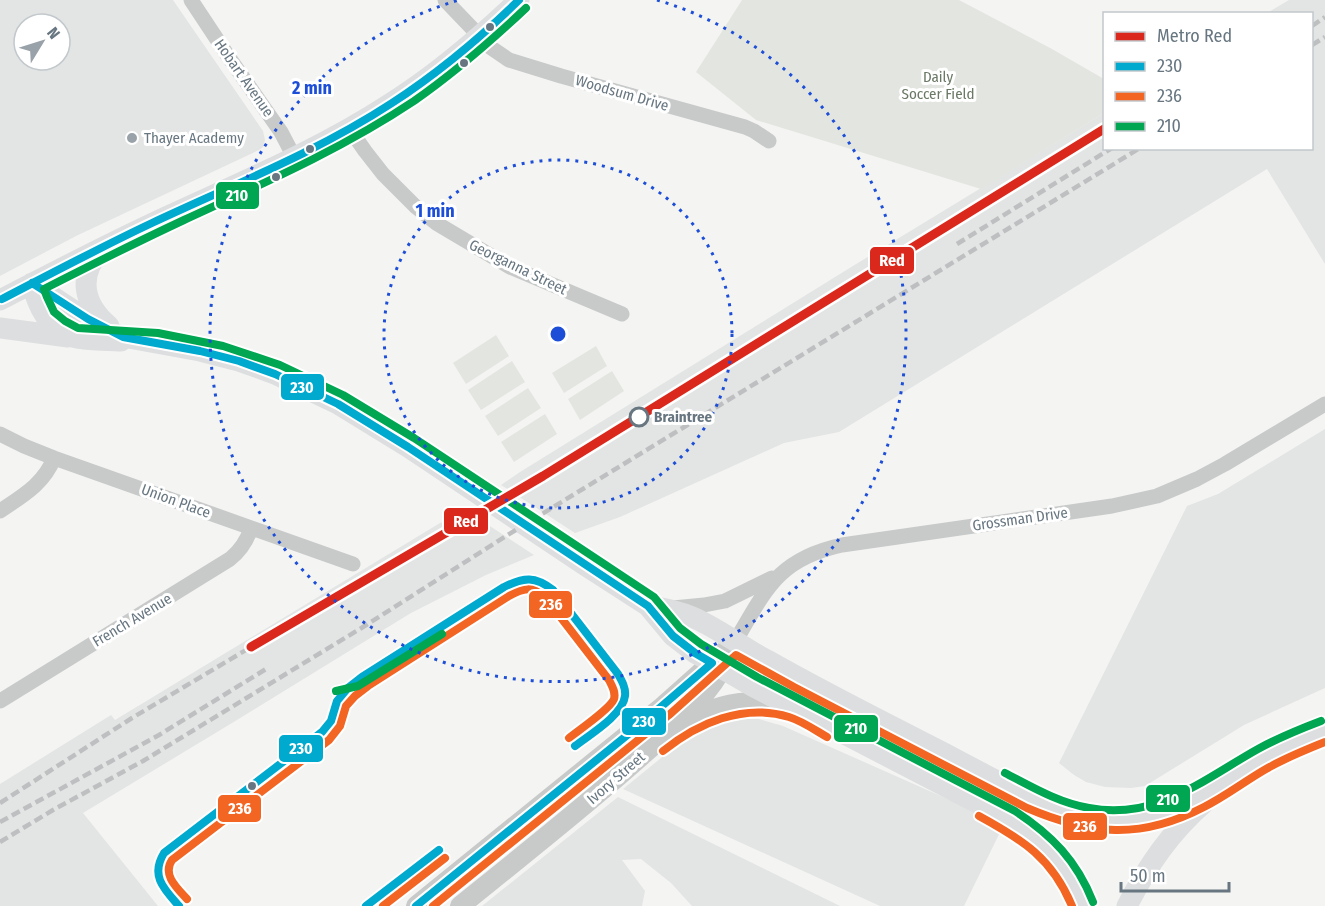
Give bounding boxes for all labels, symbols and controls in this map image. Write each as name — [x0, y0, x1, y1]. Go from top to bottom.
north arrow — [12, 12, 72, 72]
legend — [1103, 12, 1313, 150]
unlabelled marker — [484, 21, 496, 33]
text: N — [43, 23, 64, 43]
text: Metro Red — [1157, 25, 1232, 47]
street label: Hobart Avenue — [211, 36, 277, 120]
text: 230 — [1157, 55, 1182, 77]
unlabelled marker — [458, 57, 470, 69]
park label: Daily Soccer Field — [902, 68, 974, 103]
street label: Woodsum Drive — [573, 71, 671, 115]
text: 2 min — [291, 77, 332, 99]
text: 236 — [1157, 85, 1182, 107]
text: 210 — [1157, 115, 1181, 137]
place label: Thayer Academy — [144, 129, 244, 147]
marker: Thayer Academy — [125, 131, 139, 145]
unlabelled marker — [304, 143, 316, 155]
unlabelled marker — [270, 171, 282, 183]
line badge: 210 — [215, 181, 260, 210]
text: 210 — [225, 186, 249, 205]
text: 1 min — [415, 200, 455, 222]
street label: Georganna Street — [466, 236, 570, 298]
line badge: Red — [869, 246, 915, 275]
text: Red — [879, 251, 905, 270]
centre of rings — [548, 324, 568, 344]
line badge: 230 — [280, 373, 325, 401]
text: 230 — [289, 378, 314, 397]
marker: Braintree — [629, 407, 649, 427]
place label: Braintree — [654, 408, 713, 426]
street label: Union Place — [139, 480, 213, 522]
street label: Grossman Drive — [971, 503, 1069, 535]
line badge: Red — [443, 507, 489, 535]
text: Red — [453, 512, 479, 531]
street label: French Avenue — [89, 589, 175, 651]
line badge: 236 — [528, 590, 573, 619]
text: 236 — [538, 595, 563, 614]
line badge: 230 — [621, 707, 667, 736]
text: 230 — [631, 712, 656, 731]
line badge: 210 — [833, 714, 879, 743]
text: 210 — [844, 719, 868, 738]
line badge: 230 — [278, 734, 324, 763]
text: 230 — [288, 739, 313, 758]
street label: Ivory Street — [583, 748, 649, 808]
unlabelled marker — [246, 780, 258, 792]
line badge: 210 — [1145, 784, 1191, 813]
text: 210 — [1156, 790, 1180, 809]
line badge: 236 — [217, 794, 262, 823]
text: 236 — [227, 799, 252, 818]
line badge: 236 — [1062, 812, 1108, 841]
text: 236 — [1072, 817, 1097, 836]
scale bar — [1121, 855, 1229, 893]
text: 50 m — [1130, 865, 1166, 887]

